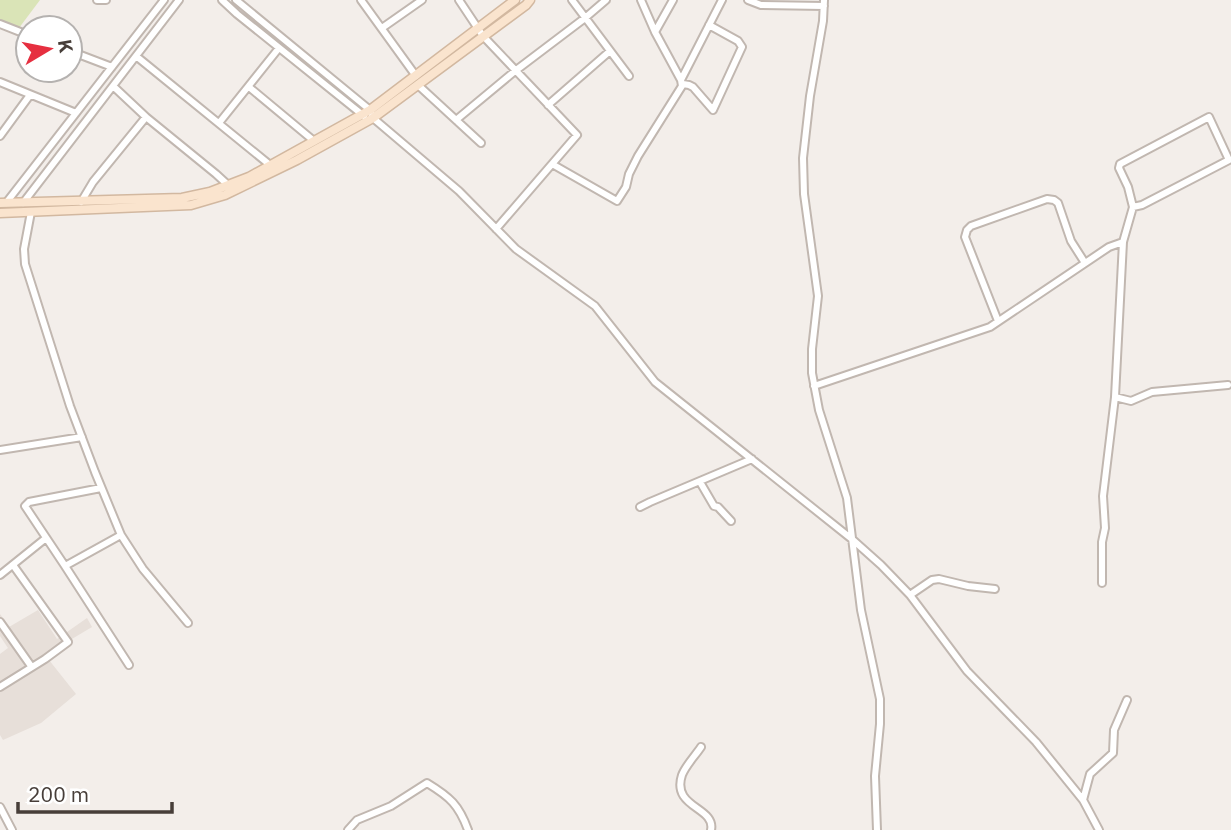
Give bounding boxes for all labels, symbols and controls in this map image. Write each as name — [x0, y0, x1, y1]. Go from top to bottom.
north arrow — [14, 14, 84, 84]
text: K — [53, 37, 79, 55]
scale bar — [18, 770, 172, 814]
text: 200 m — [28, 780, 89, 808]

